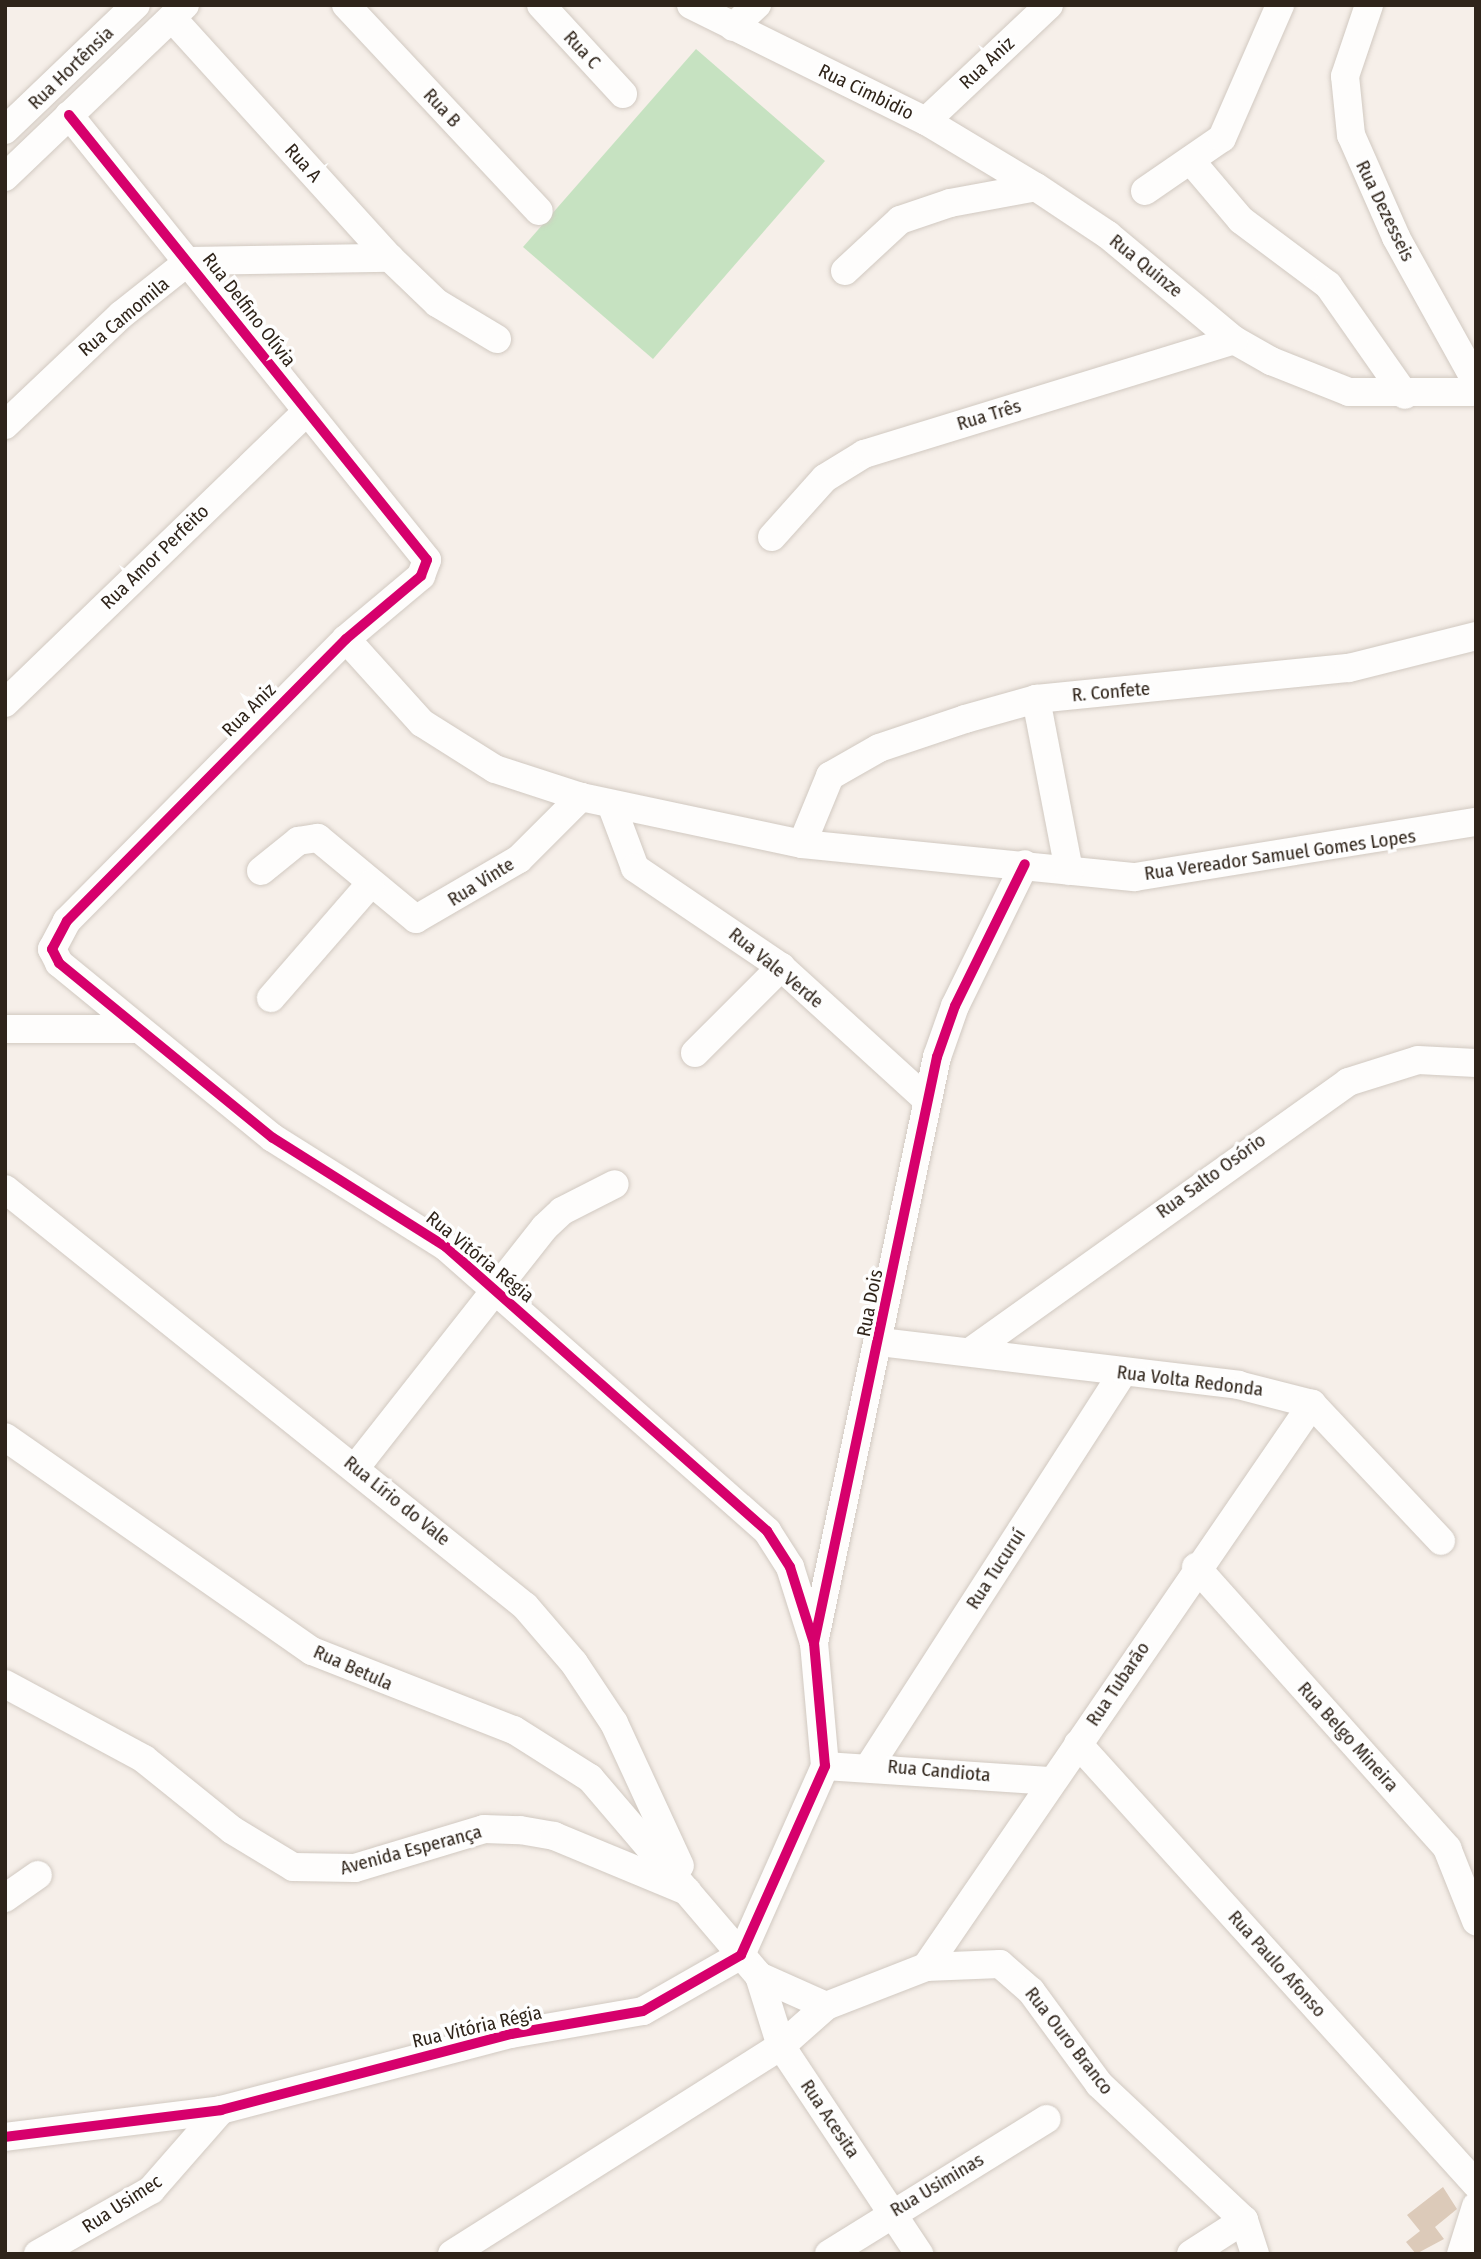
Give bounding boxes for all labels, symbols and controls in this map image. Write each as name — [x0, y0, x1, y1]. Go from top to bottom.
street label: Rua Hortênsia — [24, 22, 118, 114]
street label: Rua C — [559, 26, 605, 74]
street label: Rua Aniz — [955, 32, 1019, 94]
street label: Rua Cimbidio — [815, 59, 917, 125]
street label: Rua B — [419, 84, 465, 132]
street label: Rua A — [280, 139, 326, 187]
street label: Rua Dezesseis — [1351, 157, 1419, 265]
street label: Rua Quinze — [1105, 230, 1187, 302]
street label: Rua Delfino Olívia — [197, 249, 301, 371]
street label: Rua Camomila — [74, 273, 174, 361]
street label: Rua Três — [954, 394, 1024, 436]
street label: Rua Amor Perfeito — [96, 500, 214, 614]
street label: R. Confete — [1071, 677, 1151, 707]
street label: Rua Aniz — [217, 678, 281, 742]
street label: Rua Vereador Samuel Gomes Lopes — [1143, 825, 1417, 885]
street label: Rua Vinte — [444, 853, 518, 911]
street label: Rua Vale Verde — [724, 923, 828, 1013]
street label: Rua Salto Osório — [1152, 1129, 1270, 1223]
street label: Rua Vitória Régia — [421, 1207, 539, 1307]
street label: Rua Dois — [852, 1267, 888, 1339]
street label: Rua Volta Redonda — [1116, 1361, 1264, 1401]
street label: Rua Lírio do Vale — [339, 1451, 455, 1551]
street label: Rua Tucuruí — [962, 1524, 1030, 1614]
street label: Rua Tubarão — [1082, 1638, 1154, 1730]
street label: Rua Betula — [310, 1640, 396, 1696]
street label: Rua Belgo Mineira — [1293, 1677, 1403, 1797]
street label: Rua Candiota — [887, 1755, 991, 1787]
street label: Avenida Esperança — [338, 1820, 484, 1880]
street label: Rua Paulo Afonso — [1223, 1906, 1331, 2022]
street label: Rua Ouro Branco — [1020, 1983, 1118, 2099]
street label: Rua Vitória Régia — [410, 2001, 544, 2053]
street label: Rua Acesita — [796, 2076, 864, 2162]
street label: Rua Usiminas — [886, 2148, 988, 2222]
street label: Rua Usimec — [78, 2170, 166, 2238]

